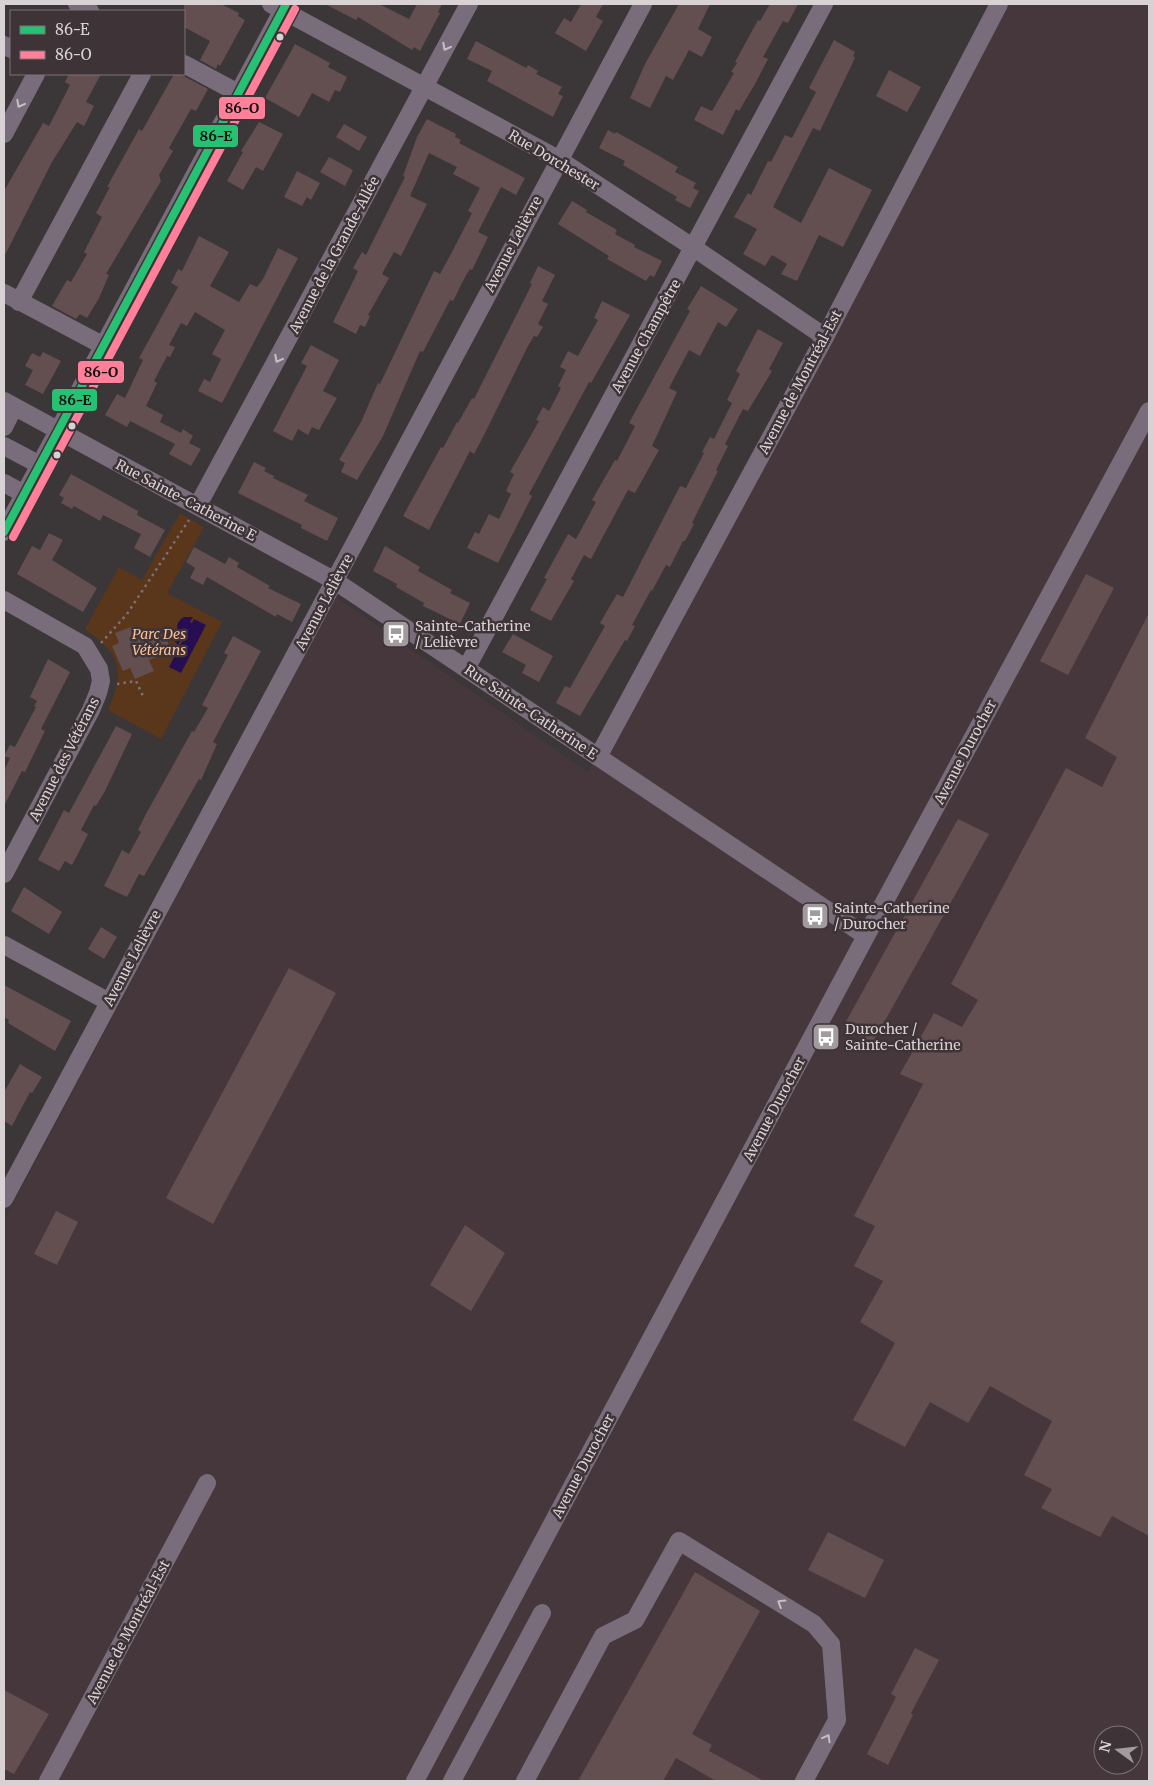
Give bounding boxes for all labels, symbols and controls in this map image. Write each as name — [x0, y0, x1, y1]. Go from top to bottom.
legend — [10, 10, 185, 75]
text: 86-E — [55, 20, 90, 39]
unlabelled marker — [275, 32, 285, 42]
one-way arrow — [442, 41, 452, 50]
text: 86-O — [55, 45, 92, 64]
line badge: 86-O — [218, 96, 266, 120]
one-way arrow — [16, 99, 26, 108]
text: 86-O — [225, 99, 259, 117]
line badge: 86-E — [192, 124, 239, 148]
street label: Rue Dorchester — [505, 126, 603, 194]
text: 86-E — [200, 127, 232, 145]
street label: Avenue de la Grande-Allée — [284, 173, 383, 338]
street label: Avenue Lelièvre — [480, 193, 546, 296]
street label: Avenue Champêtre — [607, 276, 685, 397]
street label: Avenue de Montréal-Est — [754, 306, 846, 458]
one-way arrow — [274, 354, 284, 363]
line badge: 86-O — [77, 360, 125, 384]
text: 86-O — [84, 363, 118, 381]
line badge: 86-E — [51, 388, 98, 412]
text: 86-E — [59, 391, 91, 409]
unlabelled marker — [67, 421, 77, 431]
unlabelled marker — [52, 450, 62, 460]
street label: Rue Sainte-Catherine E — [113, 455, 259, 545]
street label: Avenue Lelièvre — [291, 551, 357, 654]
place label: Sainte-Catherine / Lelièvre — [415, 617, 530, 651]
bus stop icon: Sainte-Catherine / Lelièvre — [381, 619, 411, 649]
park label: Parc Des Vétérans — [132, 625, 186, 659]
street label: Rue Sainte-Catherine E — [461, 661, 601, 763]
street label: Avenue des Vétérans — [24, 694, 103, 825]
street label: Avenue Durocher — [929, 697, 1000, 808]
place label: Sainte-Catherine / Durocher — [834, 899, 949, 933]
bus stop icon: Sainte-Catherine / Durocher — [800, 901, 830, 931]
street label: Avenue Lelièvre — [99, 907, 165, 1010]
place label: Durocher / Sainte-Catherine — [845, 1020, 960, 1054]
bus stop icon: Durocher / Sainte-Catherine — [811, 1022, 841, 1052]
street label: Avenue Durocher — [738, 1054, 809, 1165]
street label: Avenue Durocher — [547, 1411, 618, 1522]
street label: Avenue de Montréal-Est — [82, 1556, 174, 1708]
one-way arrow — [777, 1600, 786, 1610]
north arrow — [1093, 1725, 1143, 1775]
one-way arrow — [821, 1735, 831, 1744]
text: N — [1095, 1739, 1116, 1754]

